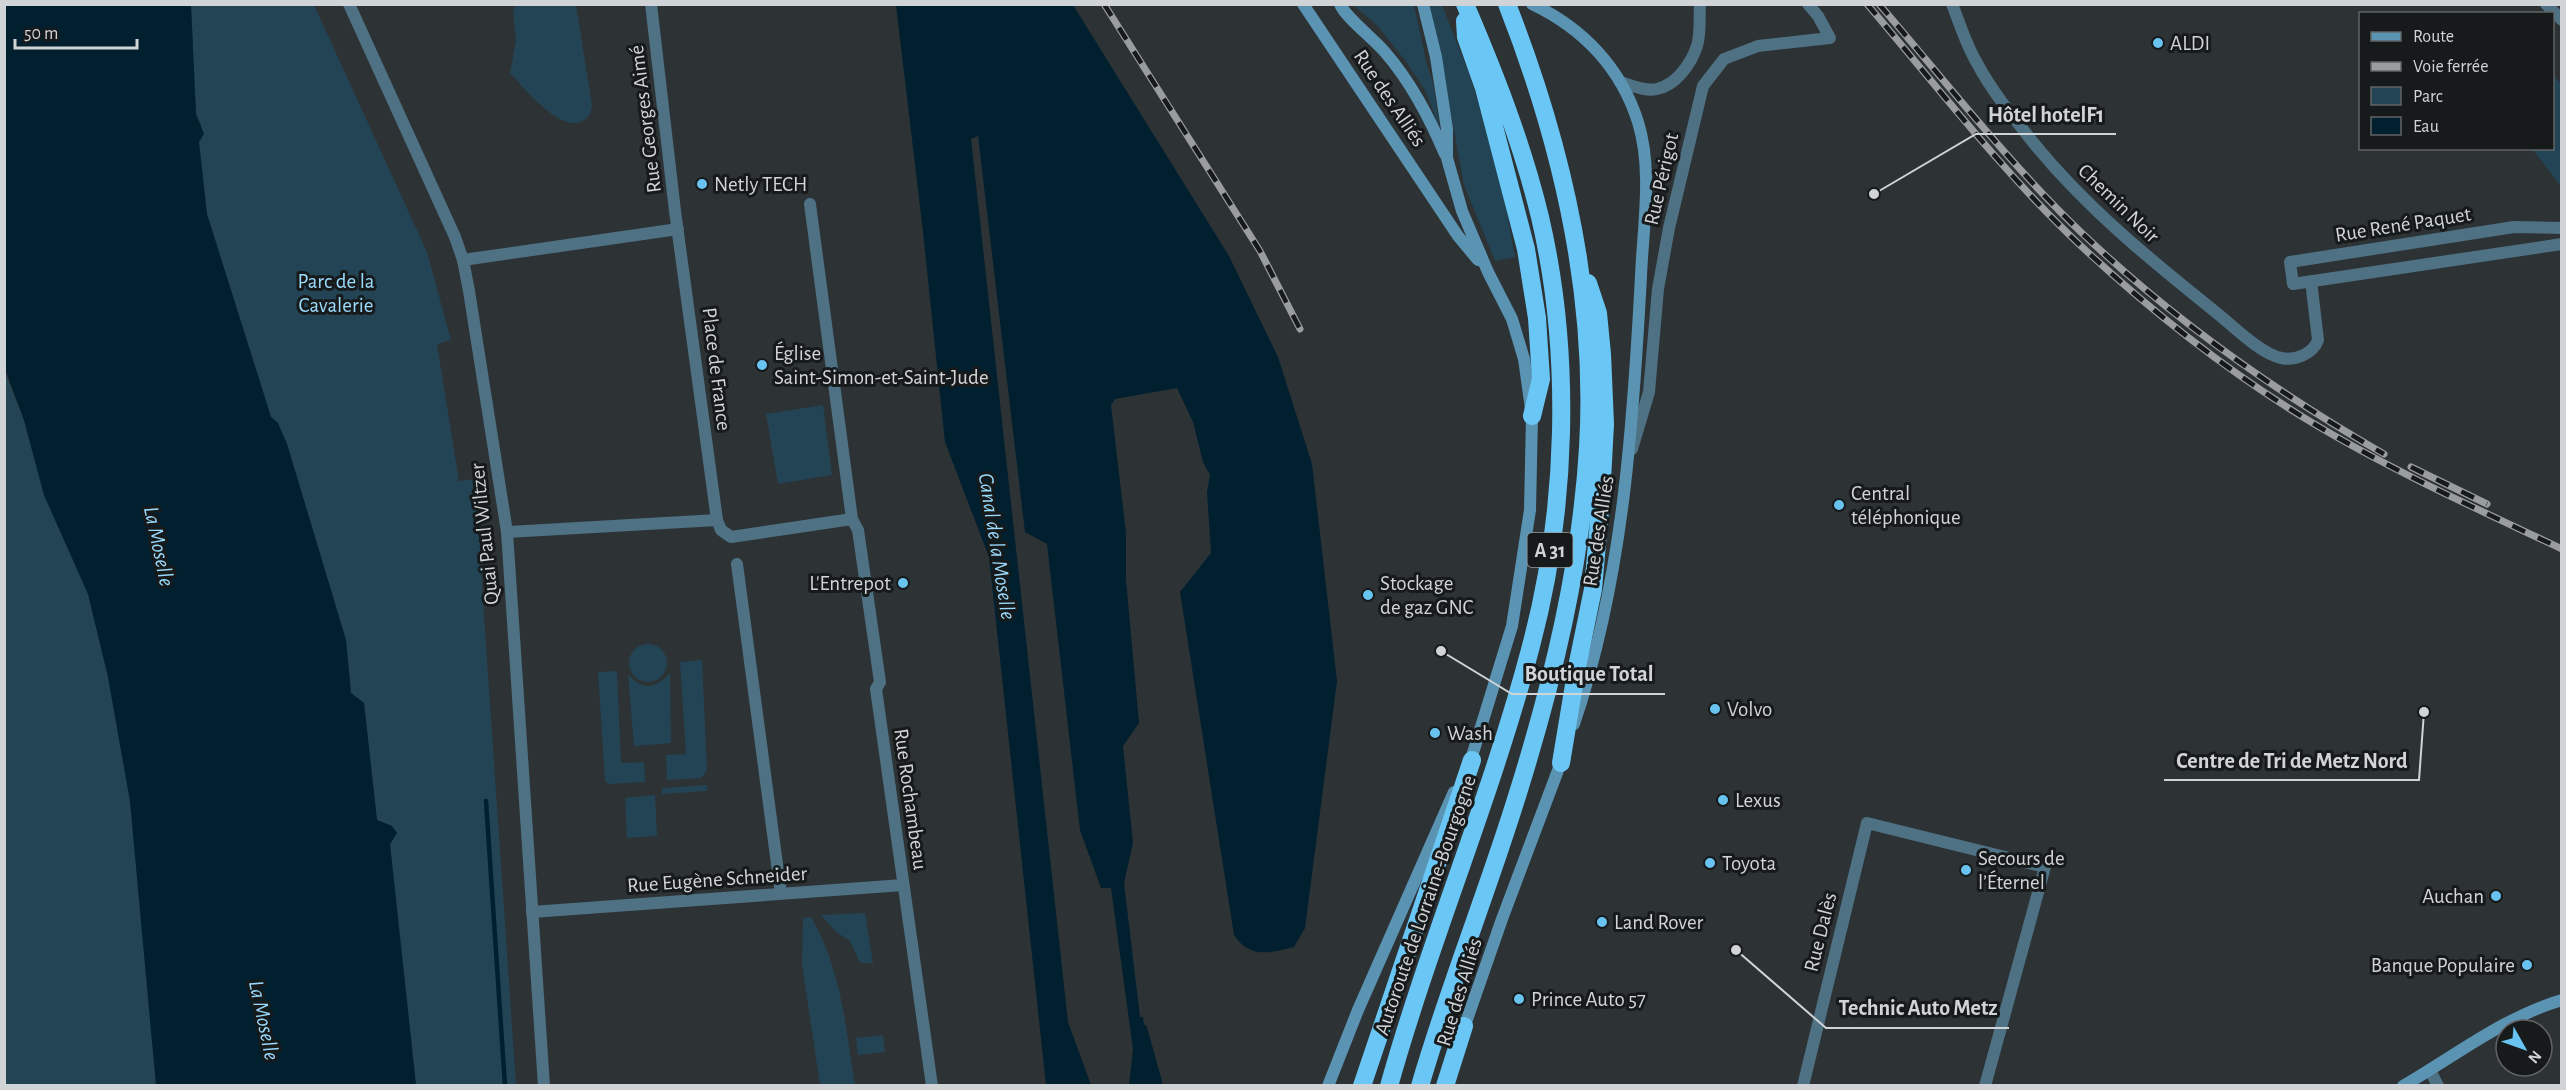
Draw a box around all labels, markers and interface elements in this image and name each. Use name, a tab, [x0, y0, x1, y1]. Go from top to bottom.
scale bar	[15, 12, 136, 50]
legend	[2359, 12, 2554, 150]
text: 50 m	[24, 25, 58, 43]
text: Route	[2413, 28, 2454, 46]
place label: ALDI	[2170, 33, 2210, 54]
marker: ALDI	[2151, 36, 2165, 50]
street label: Rue Georges Aimé	[626, 44, 665, 194]
street label: Rue des Alliés	[1350, 46, 1430, 151]
text: Voie ferrée	[2413, 58, 2488, 76]
text: Parc	[2413, 88, 2443, 106]
callout: Hôtel hotelF1	[1976, 94, 2116, 134]
text: Hôtel hotelF1	[1988, 104, 2104, 126]
text: Eau	[2413, 118, 2439, 136]
street label: Rue Périgot	[1641, 131, 1682, 227]
street label: Chemin Noir	[2074, 160, 2163, 247]
place label: Netly TECH	[714, 174, 807, 195]
marker: Netly TECH	[695, 177, 709, 191]
street label: Rue René Paquet	[2334, 203, 2473, 246]
park label: Parc de la Cavalerie	[297, 271, 375, 316]
street label: Place de France	[699, 306, 734, 432]
place label: Église Saint-Simon-et-Saint-Jude	[774, 341, 989, 388]
marker: Église Saint-Simon-et-Saint-Jude	[755, 358, 769, 372]
street label: Quai Paul Wiltzer	[467, 462, 502, 606]
water label: Canal de la Moselle	[975, 471, 1019, 621]
street label: Rue des Alliés	[1579, 474, 1618, 588]
place label: Central téléphonique	[1851, 483, 1961, 528]
marker: Central téléphonique	[1832, 498, 1846, 512]
water label: La Moselle	[140, 504, 178, 588]
road number: A 31	[1528, 533, 1572, 567]
place label: L'Entrepot	[809, 573, 891, 594]
place label: Stockage de gaz GNC	[1380, 573, 1473, 618]
marker: L'Entrepot	[896, 576, 910, 590]
marker: Stockage de gaz GNC	[1361, 588, 1375, 602]
callout: Boutique Total	[1512, 654, 1665, 694]
text: Boutique Total	[1524, 663, 1654, 685]
place label: Volvo	[1727, 699, 1772, 720]
marker: Volvo	[1708, 702, 1722, 716]
place label: Wash	[1447, 723, 1493, 744]
marker: Wash	[1428, 726, 1442, 740]
street label: Rue Rochambeau	[890, 727, 931, 871]
callout: Centre de Tri de Metz Nord	[2164, 740, 2419, 780]
text: Centre de Tri de Metz Nord	[2176, 750, 2408, 772]
street label: Autoroute de Lorraine-Bourgogne	[1371, 773, 1480, 1038]
place label: Lexus	[1735, 790, 1781, 811]
marker: Lexus	[1716, 793, 1730, 807]
place label: Secours de l’Éternel	[1978, 848, 2065, 893]
place label: Toyota	[1722, 853, 1777, 874]
marker: Toyota	[1703, 856, 1717, 870]
street label: Rue Eugène Schneider	[626, 863, 808, 896]
marker: Secours de l’Éternel	[1959, 863, 1973, 877]
place label: Auchan	[2422, 886, 2484, 907]
marker: Auchan	[2489, 889, 2503, 903]
street label: Rue Dalès	[1801, 890, 1840, 974]
place label: Land Rover	[1614, 912, 1704, 933]
marker: Land Rover	[1595, 915, 1609, 929]
street label: Rue des Alliés	[1433, 936, 1486, 1049]
place label: Banque Populaire	[2371, 955, 2515, 976]
marker: Banque Populaire	[2520, 958, 2534, 972]
water label: La Moselle	[245, 978, 283, 1062]
callout: Technic Auto Metz	[1826, 988, 2009, 1028]
place label: Prince Auto 57	[1531, 989, 1646, 1010]
marker: Prince Auto 57	[1512, 992, 1526, 1006]
text: Technic Auto Metz	[1838, 997, 1998, 1019]
north arrow	[2494, 1018, 2554, 1078]
text: N	[2525, 1048, 2544, 1066]

